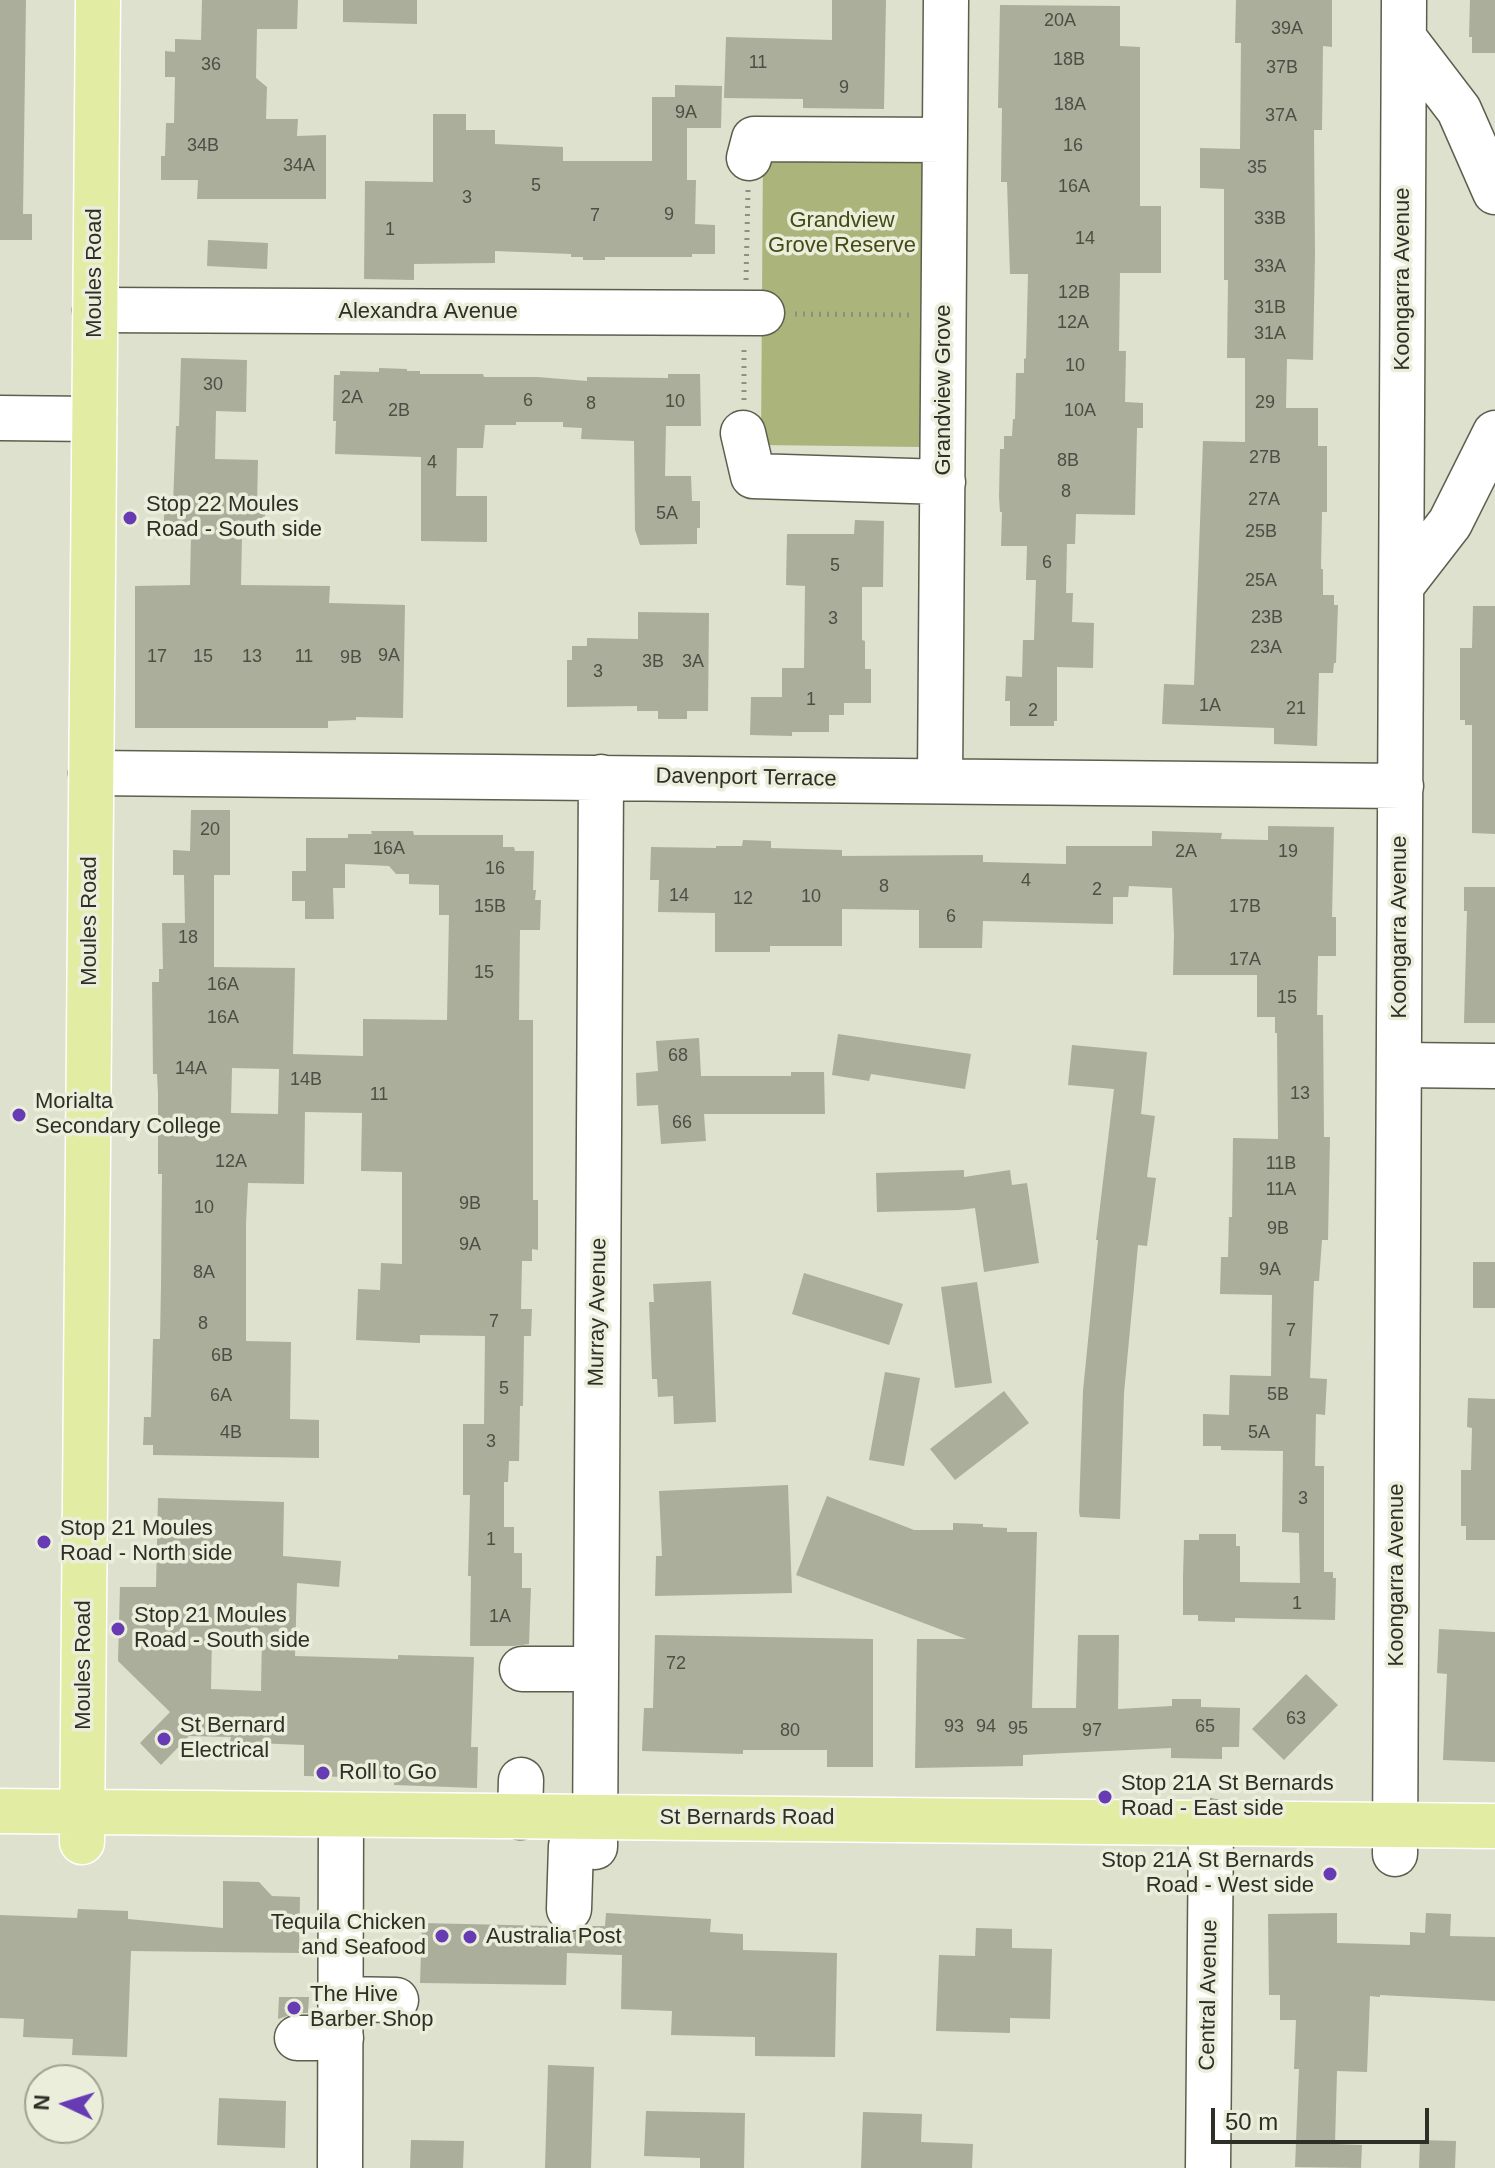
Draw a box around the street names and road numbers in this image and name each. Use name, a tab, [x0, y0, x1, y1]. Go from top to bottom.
street label: Koongarra Avenue	[1390, 187, 1416, 371]
street label: Moules Road	[82, 208, 108, 338]
street label: Alexandra Avenue	[338, 299, 518, 325]
street label: Grandview Grove	[931, 304, 957, 476]
street label: Davenport Terrace	[655, 763, 837, 793]
street label: Koongarra Avenue	[1387, 835, 1413, 1019]
street label: Moules Road	[77, 856, 103, 986]
street label: Murray Avenue	[584, 1237, 612, 1387]
street label: Koongarra Avenue	[1384, 1483, 1410, 1667]
street label: Moules Road	[71, 1600, 97, 1730]
street label: St Bernards Road	[660, 1805, 834, 1831]
street label: Central Avenue	[1194, 1919, 1224, 2071]

